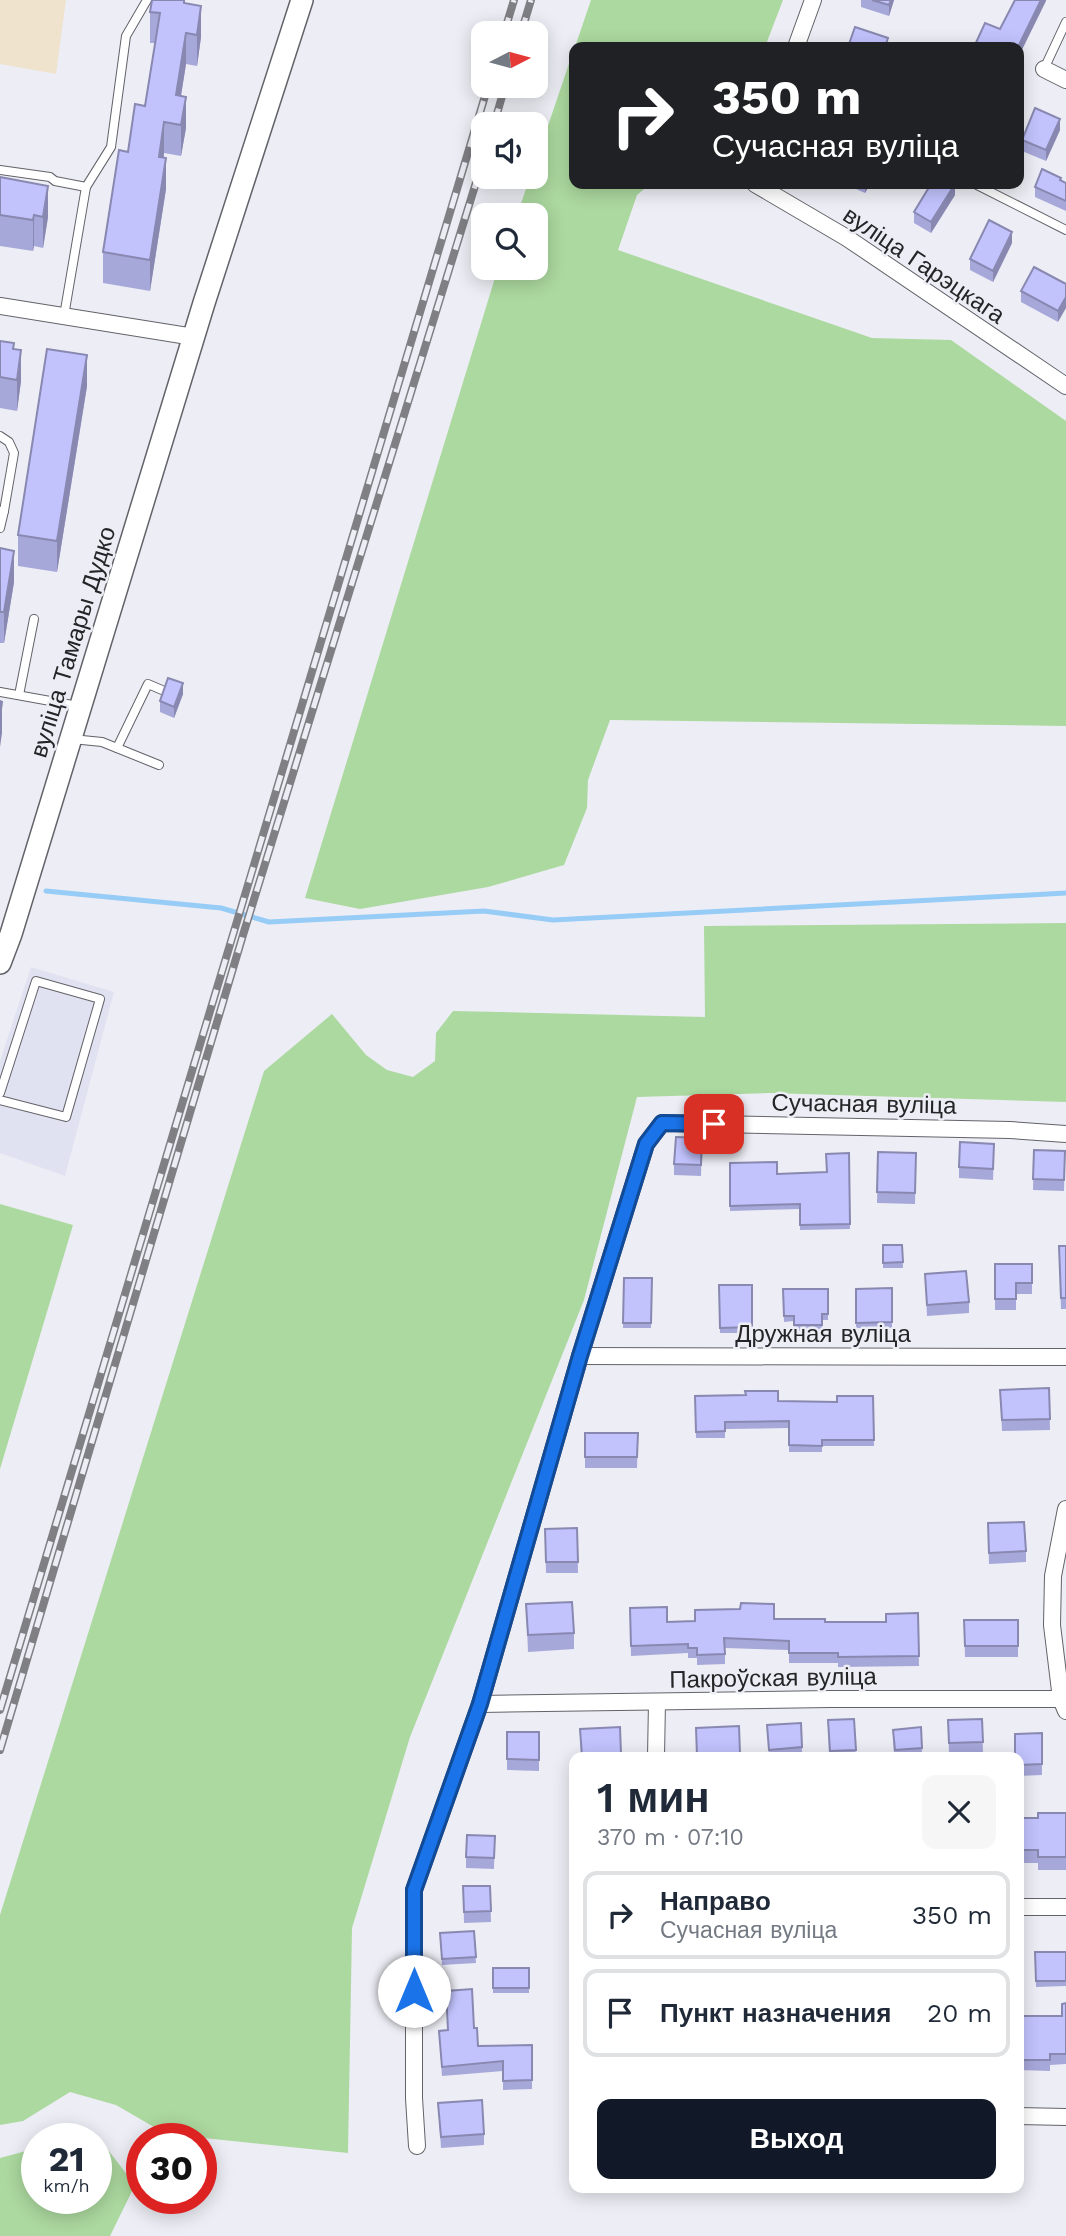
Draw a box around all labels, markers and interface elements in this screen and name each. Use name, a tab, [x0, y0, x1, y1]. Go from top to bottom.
north arrow	[471, 21, 548, 98]
map controls	[471, 21, 548, 280]
text: 350 m	[712, 68, 861, 126]
icon: right	[597, 70, 688, 161]
button: sound	[471, 112, 548, 189]
text: Сучасная вуліца	[712, 127, 959, 165]
street label: вуліца Гарэцкага	[838, 201, 1011, 330]
button: search	[471, 203, 548, 280]
street label: вуліца Тамары Дудко	[25, 523, 121, 761]
street label: Сучасная вуліца	[771, 1088, 957, 1120]
pin	[684, 1094, 744, 1154]
icon: arrive	[695, 1105, 733, 1143]
street label: Дружная вуліца	[735, 1320, 911, 1348]
street label: Пакроўская вуліца	[669, 1662, 878, 1694]
text: 1 мин	[597, 1773, 710, 1822]
button: close	[922, 1775, 996, 1849]
text: 370 m · 07:10	[597, 1824, 744, 1851]
text: Направо	[660, 1886, 771, 1916]
icon: right	[601, 1896, 639, 1934]
text: 350 m	[912, 1900, 992, 1930]
text: Сучасная вуліца	[660, 1917, 837, 1944]
position arrow	[377, 1954, 451, 2028]
icon: arrive	[601, 1994, 639, 2032]
text: Пункт назначения	[660, 1998, 891, 2028]
text: 20 m	[927, 1998, 992, 2028]
button: Выход	[597, 2099, 996, 2179]
speed limit sign: 30	[126, 2123, 217, 2214]
text: 21	[49, 2138, 84, 2180]
text: km/h	[43, 2175, 90, 2196]

